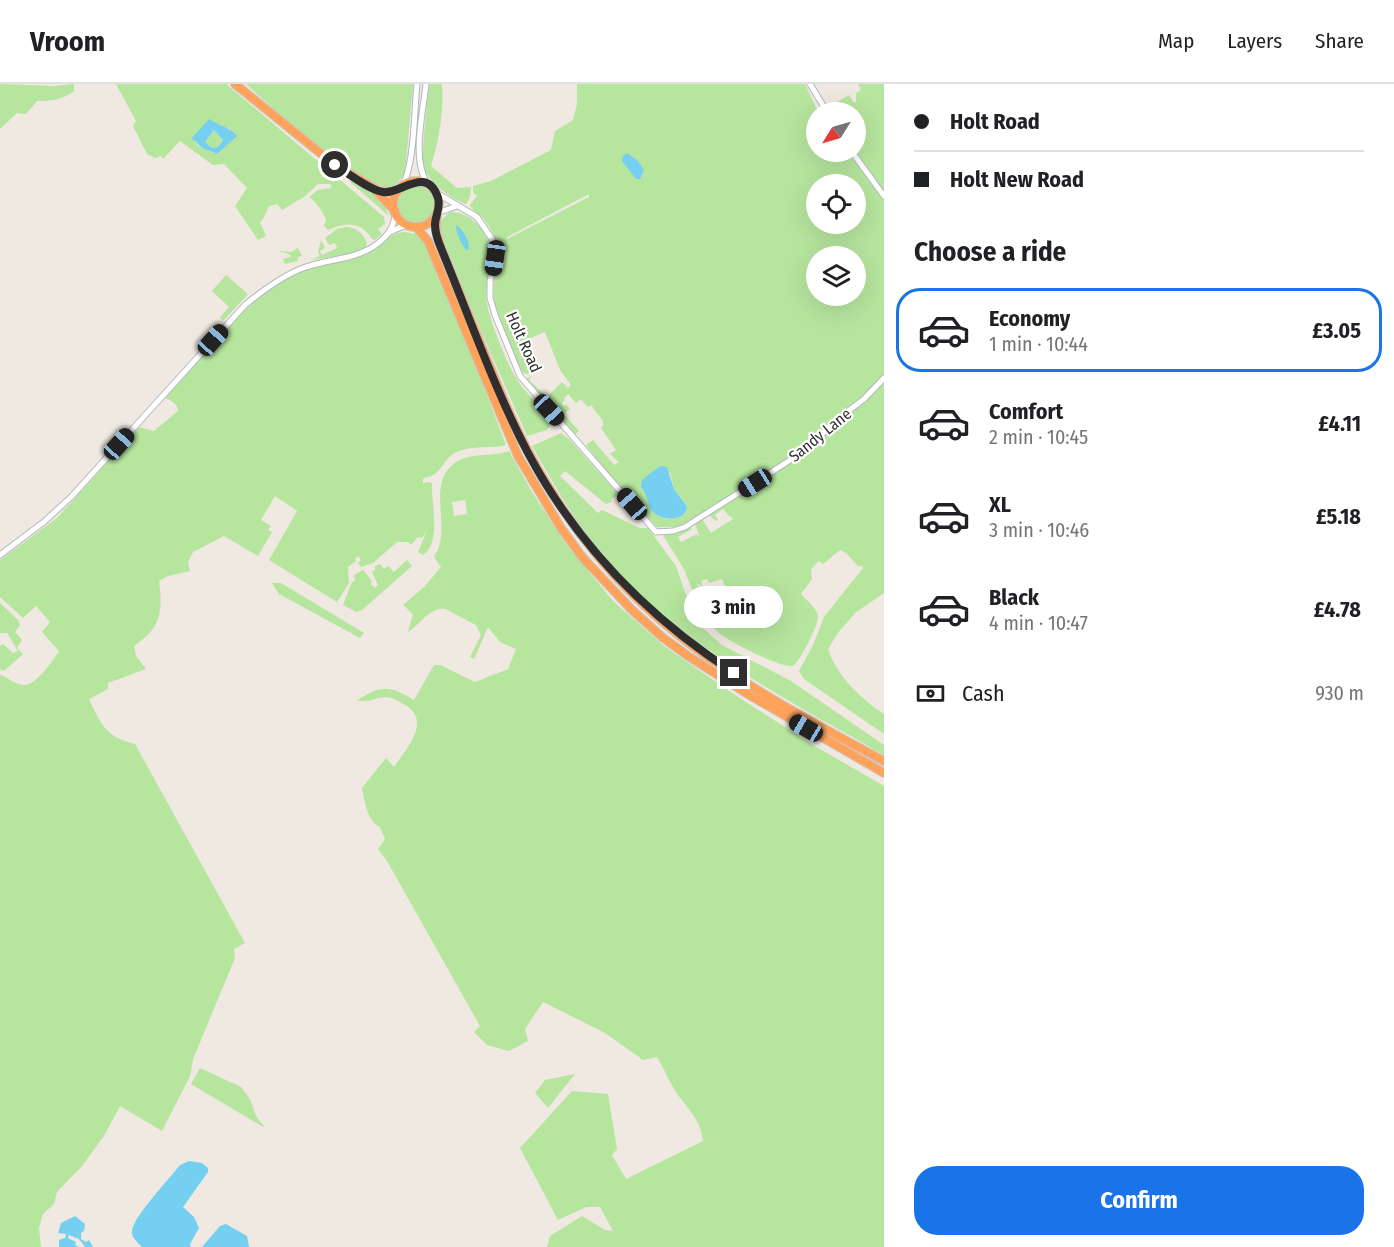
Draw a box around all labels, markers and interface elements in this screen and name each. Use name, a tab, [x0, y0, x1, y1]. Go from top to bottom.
text: Vroom	[30, 25, 105, 58]
text: Map	[1158, 28, 1194, 54]
text: Layers	[1227, 28, 1282, 54]
text: Share	[1315, 28, 1364, 54]
north arrow	[806, 102, 866, 162]
map controls	[806, 102, 866, 306]
text: Holt Road	[950, 108, 1040, 135]
route start	[321, 151, 348, 178]
text: Holt New Road	[950, 166, 1084, 193]
button: locate	[806, 174, 866, 234]
text: Choose a ride	[914, 236, 1066, 268]
car	[484, 239, 506, 277]
button: layers	[806, 246, 866, 306]
icon: car	[917, 303, 971, 357]
text: Economy	[989, 305, 1070, 332]
street label: Holt Road	[502, 309, 546, 375]
text: £3.05	[1312, 317, 1361, 344]
car	[194, 321, 232, 359]
text: 1 min · 10:44	[989, 332, 1088, 356]
car	[530, 391, 568, 429]
icon: car	[917, 396, 971, 450]
text: Comfort	[989, 398, 1063, 425]
street label: Sandy Lane	[785, 404, 855, 466]
text: £4.11	[1318, 410, 1361, 437]
car	[100, 425, 138, 463]
text: 2 min · 10:45	[989, 425, 1088, 449]
car	[735, 466, 775, 500]
car	[613, 485, 651, 523]
icon: car	[917, 489, 971, 543]
text: XL	[989, 491, 1011, 518]
text: £5.18	[1316, 503, 1361, 530]
text: 3 min · 10:46	[989, 518, 1089, 542]
icon: car	[917, 582, 971, 636]
text: Black	[989, 584, 1039, 611]
callout: 3 min	[684, 586, 783, 628]
text: 3 min	[711, 595, 756, 619]
text: £4.78	[1314, 596, 1361, 623]
text: 4 min · 10:47	[989, 611, 1088, 635]
route end	[720, 659, 747, 686]
icon: cash	[914, 677, 947, 710]
text: Cash	[962, 680, 1005, 707]
text: 930 m	[1315, 681, 1364, 705]
car	[786, 711, 826, 745]
button: Confirm	[914, 1166, 1364, 1235]

